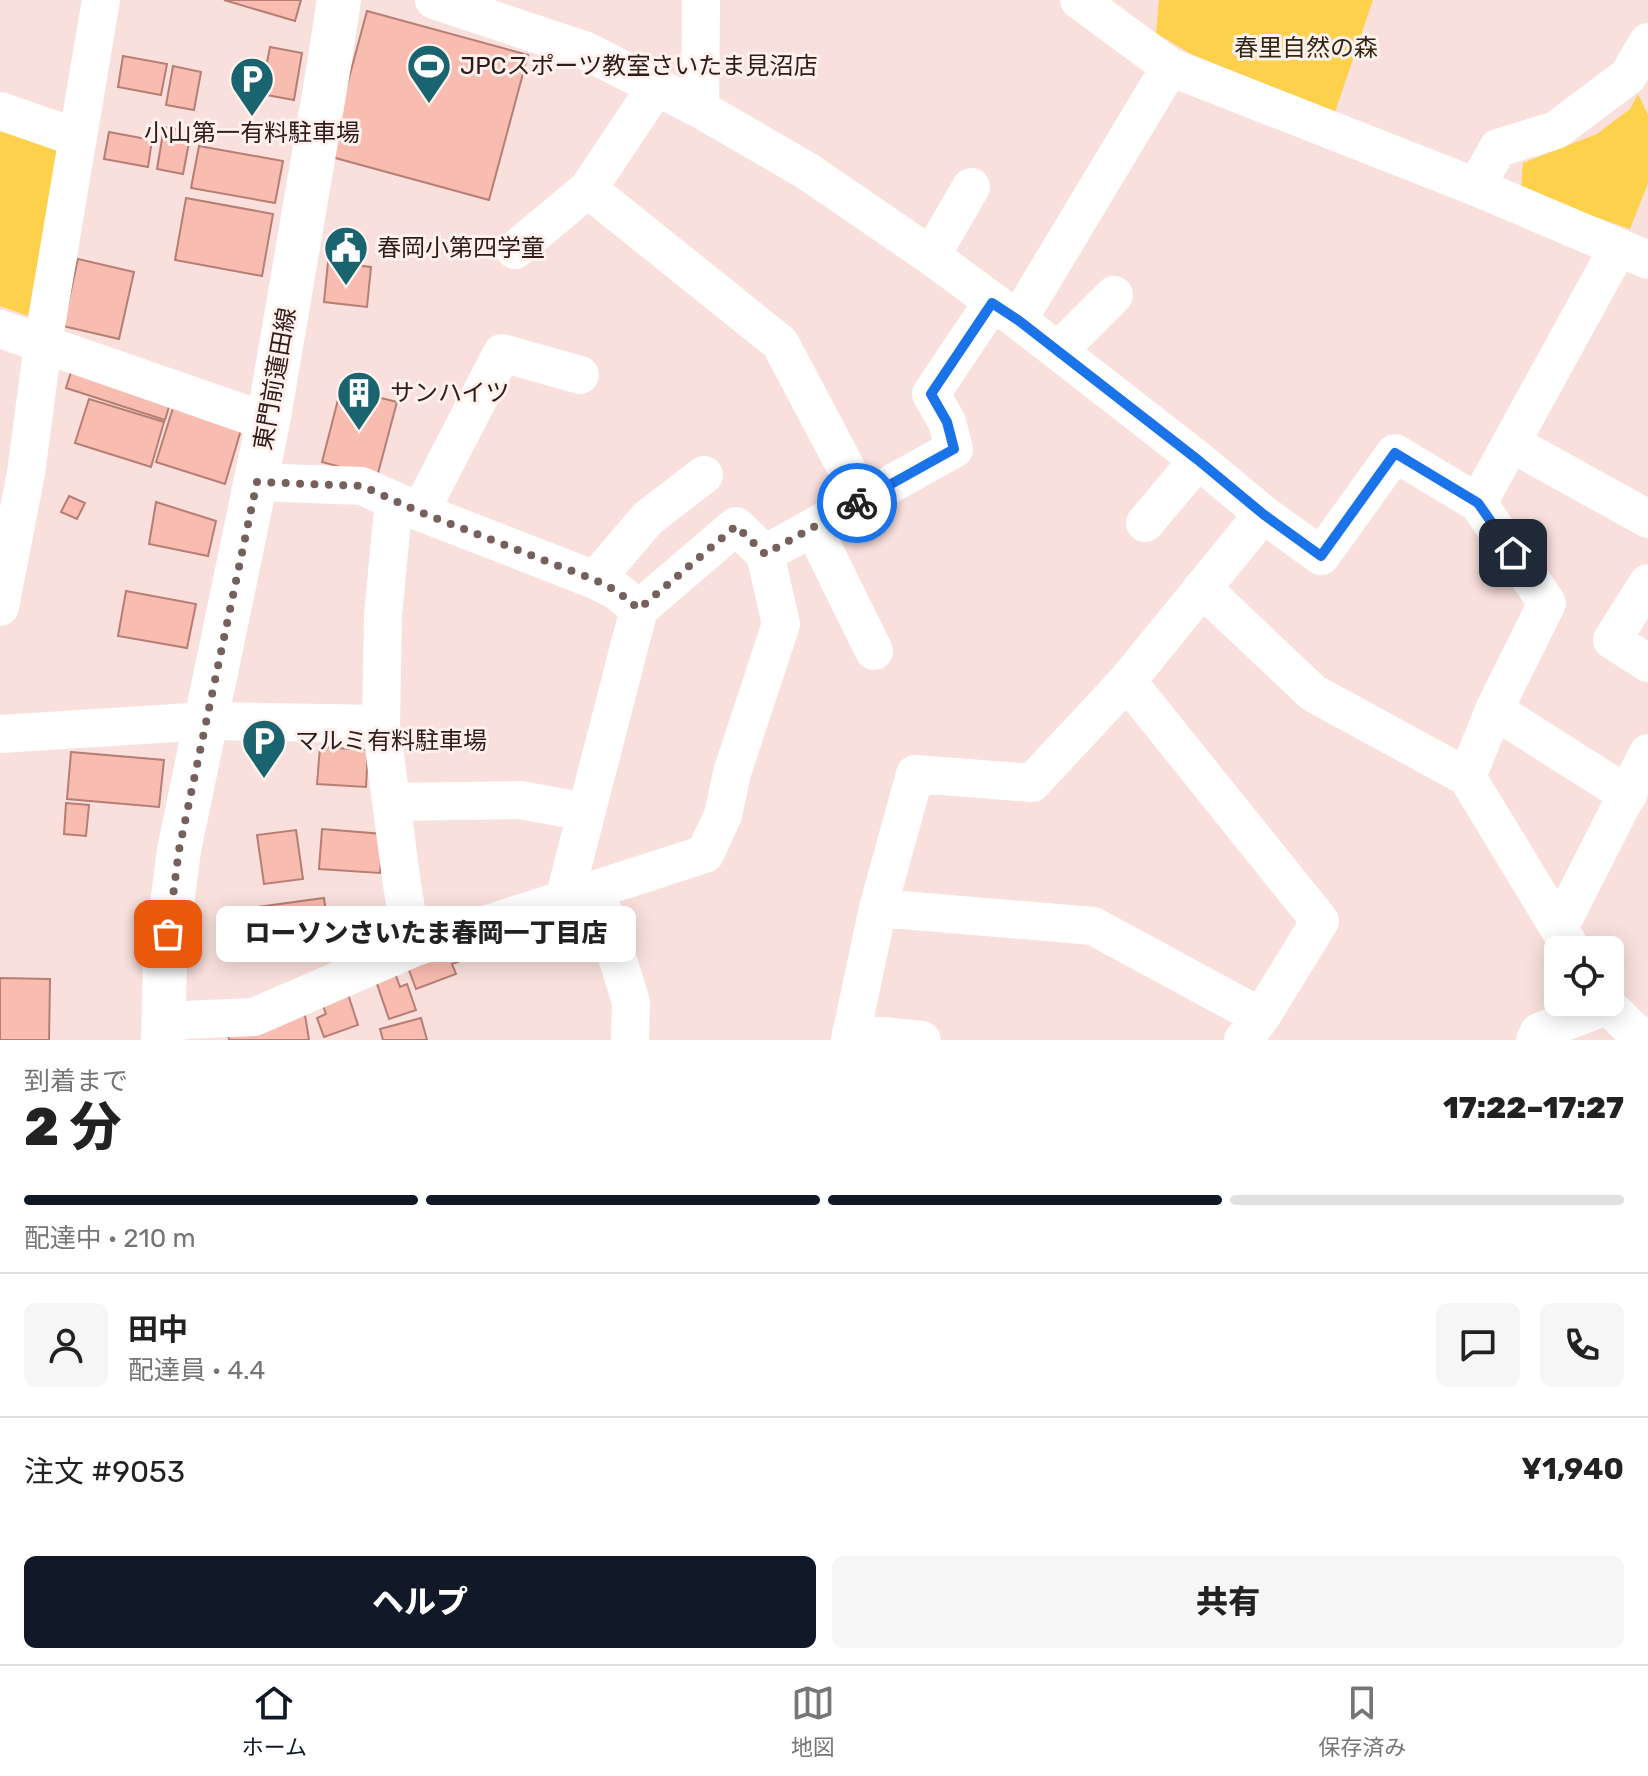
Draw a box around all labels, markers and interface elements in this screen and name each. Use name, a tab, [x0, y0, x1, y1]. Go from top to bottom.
park label: 春里自然の森	[1234, 34, 1378, 62]
sports icon: JPCスポーツ教室さいたま見沼店	[405, 42, 453, 105]
place label: JPCスポーツ教室さいたま見沼店	[460, 52, 817, 80]
parking icon: 小山第一有料駐車場	[228, 55, 276, 118]
place label: 小山第一有料駐車場	[144, 119, 360, 147]
public building icon: 春岡小第四学童	[322, 224, 370, 287]
place label: 春岡小第四学童	[377, 234, 545, 262]
street label: 東門前蓮田線	[249, 306, 301, 452]
building icon: サンハイツ	[335, 369, 383, 432]
place label: サンハイツ	[390, 379, 510, 407]
courier	[817, 463, 897, 543]
icon: bike	[835, 481, 879, 525]
pin	[1479, 519, 1547, 587]
icon: home	[1491, 531, 1535, 575]
parking icon: マルミ有料駐車場	[240, 717, 288, 780]
place label: マルミ有料駐車場	[295, 727, 487, 755]
pin	[134, 900, 202, 968]
callout: ローソンさいたま春岡一丁目店	[216, 906, 636, 962]
icon: bag	[146, 912, 190, 956]
text: ローソンさいたま春岡一丁目店	[244, 918, 608, 949]
map controls	[1544, 936, 1624, 1016]
button: locate	[1544, 936, 1624, 1016]
text: 到着まで	[24, 1066, 128, 1097]
text: 17:22–17:27	[1443, 1090, 1624, 1126]
text: 2 分	[24, 1096, 122, 1158]
text: 配達中 · 210 m	[24, 1223, 196, 1254]
button: person	[24, 1303, 108, 1387]
button: chat	[1436, 1303, 1520, 1387]
button: phone	[1540, 1303, 1624, 1387]
text: 田中	[128, 1312, 188, 1348]
text: 配達員 · 4.4	[128, 1355, 265, 1386]
text: ¥1,940	[1521, 1451, 1624, 1487]
text: 注文 #9053	[24, 1454, 185, 1490]
button: ヘルプ	[24, 1556, 816, 1648]
button: 共有	[832, 1556, 1624, 1648]
tab: ホーム	[242, 1681, 307, 1761]
tab: 地図	[791, 1681, 835, 1761]
tab: 保存済み	[1318, 1681, 1406, 1761]

